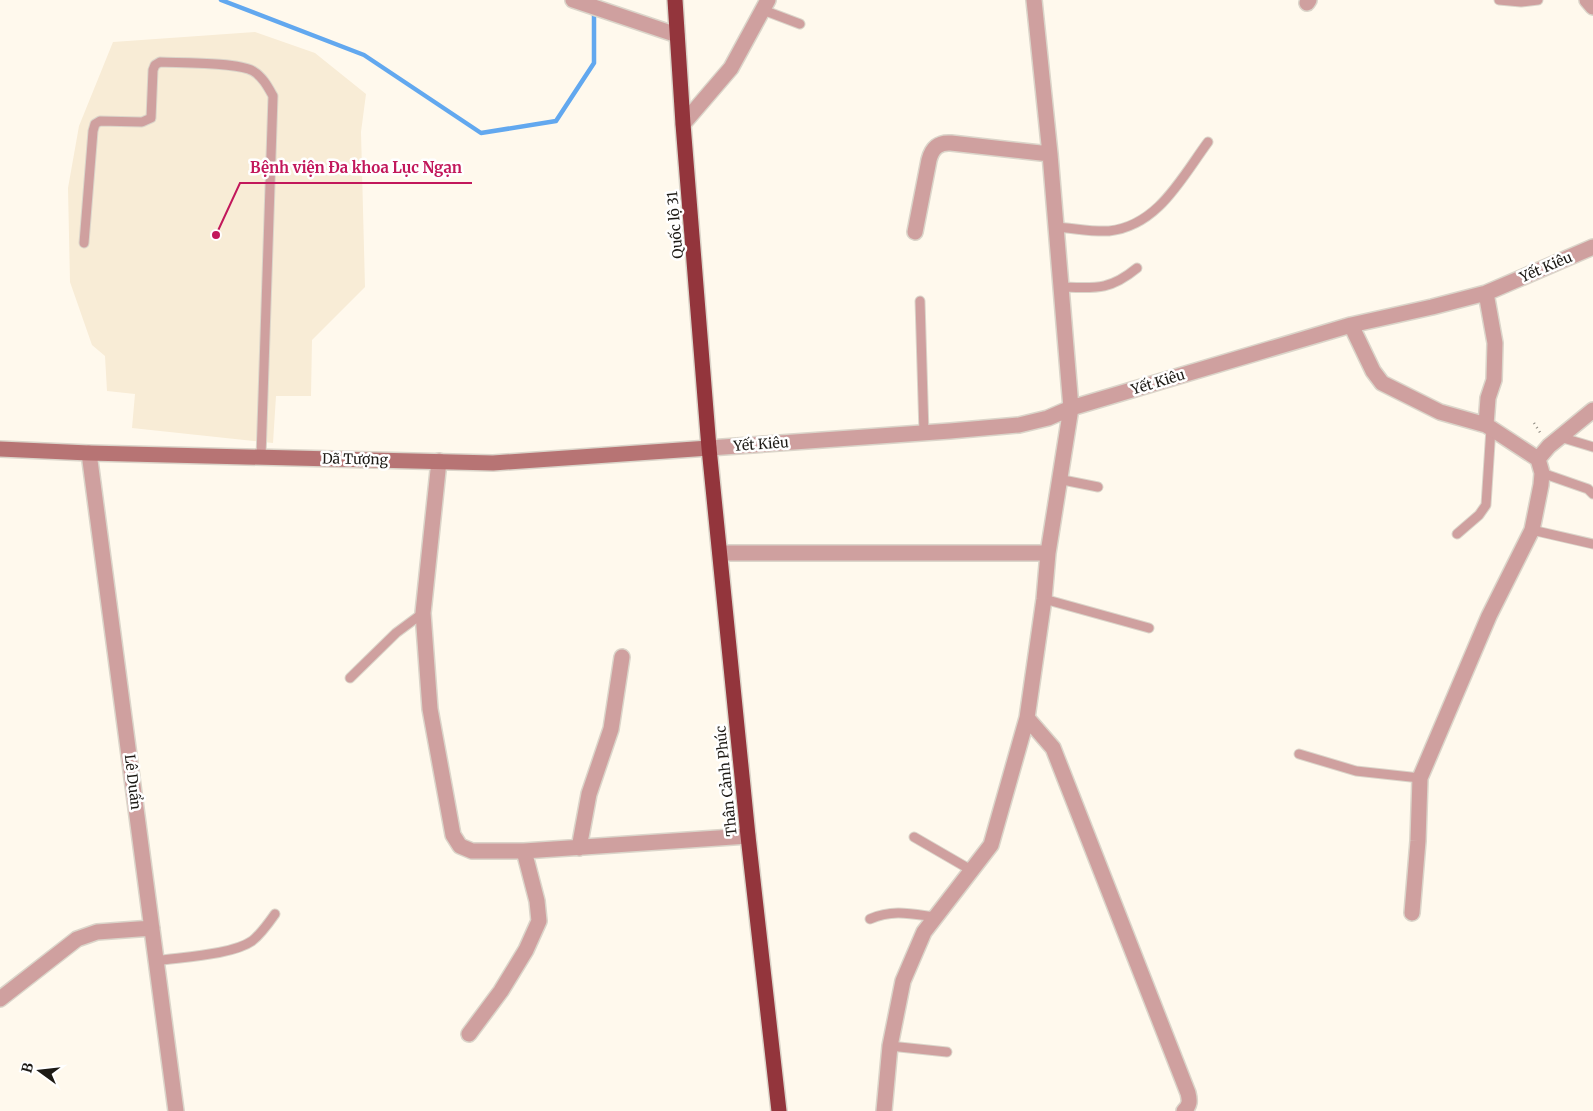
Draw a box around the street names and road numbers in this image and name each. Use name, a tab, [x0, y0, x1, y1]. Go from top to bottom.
street label: Quốc lộ 31	[663, 191, 687, 259]
street label: Yết Kiêu	[1516, 248, 1575, 286]
street label: Yết Kiêu	[1128, 365, 1187, 399]
street label: Yết Kiêu	[732, 433, 789, 455]
street label: Dã Tượng	[322, 449, 389, 469]
street label: Thân Cảnh Phúc	[711, 725, 741, 837]
street label: Lê Duẩn	[121, 753, 145, 811]

